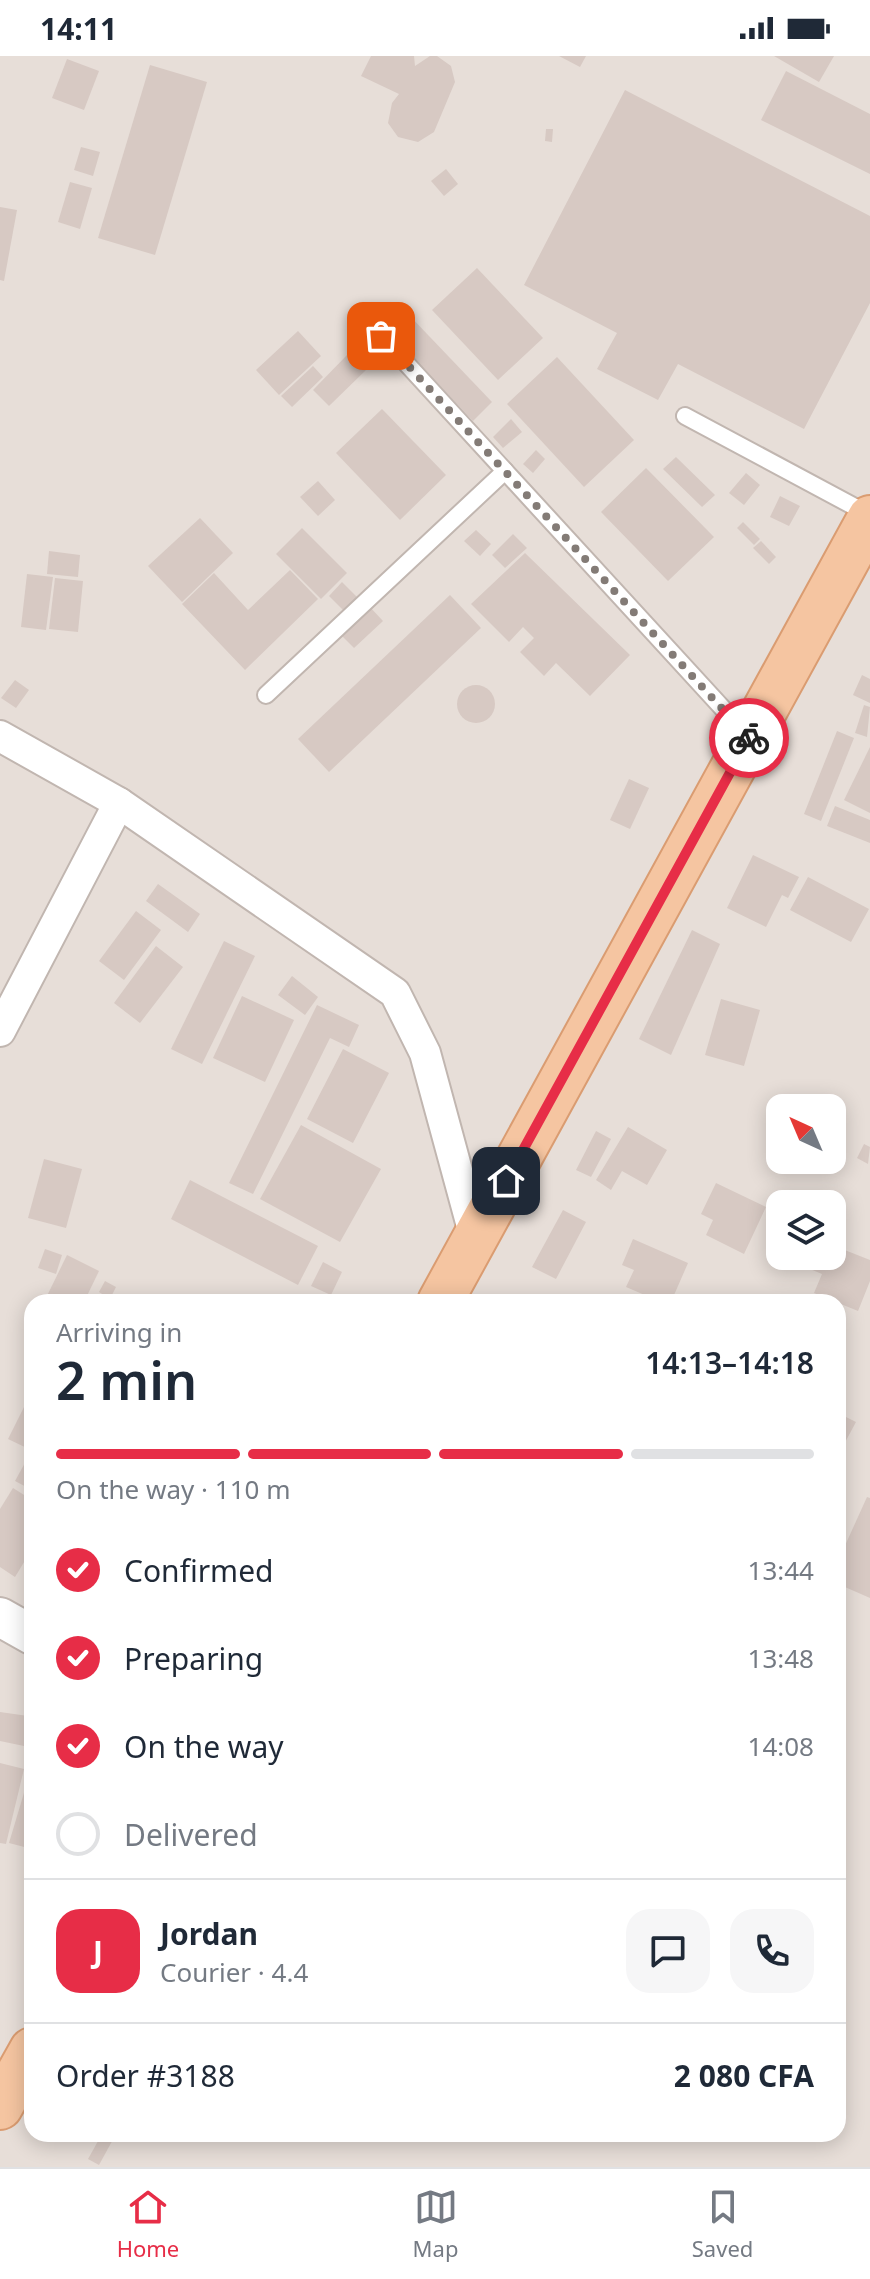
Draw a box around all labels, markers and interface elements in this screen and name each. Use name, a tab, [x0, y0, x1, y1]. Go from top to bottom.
text: 14:11	[40, 8, 117, 49]
pin	[347, 302, 415, 370]
icon: bag	[359, 314, 403, 358]
courier	[709, 698, 789, 778]
icon: bike	[727, 716, 771, 760]
north arrow	[766, 1094, 846, 1174]
map controls	[766, 1094, 846, 1270]
pin	[472, 1147, 540, 1215]
icon: home	[484, 1159, 528, 1203]
button: layers	[766, 1190, 846, 1270]
text: Arriving in	[56, 1314, 182, 1350]
text: 14:13–14:18	[645, 1342, 814, 1383]
text: 2 min	[56, 1344, 197, 1415]
text: On the way · 110 m	[56, 1471, 290, 1507]
icon: check	[56, 1548, 100, 1592]
text: Confirmed	[124, 1550, 274, 1591]
text: 13:44	[748, 1552, 814, 1588]
icon: check	[56, 1636, 100, 1680]
text: Preparing	[124, 1638, 263, 1679]
text: 13:48	[748, 1640, 814, 1676]
icon: check	[56, 1724, 100, 1768]
text: On the way	[124, 1726, 284, 1767]
text: 14:08	[748, 1728, 814, 1764]
text: Delivered	[124, 1814, 258, 1855]
button: chat	[626, 1909, 710, 1993]
button: phone	[730, 1909, 814, 1993]
text: Jordan	[160, 1913, 258, 1954]
text: J	[93, 1931, 103, 1972]
text: Courier · 4.4	[160, 1954, 308, 1990]
text: Order #3188	[56, 2055, 235, 2096]
text: 2 080 CFA	[674, 2055, 814, 2096]
tab: Home	[117, 2185, 179, 2263]
tab: Map	[413, 2185, 458, 2263]
tab: Saved	[692, 2185, 753, 2263]

